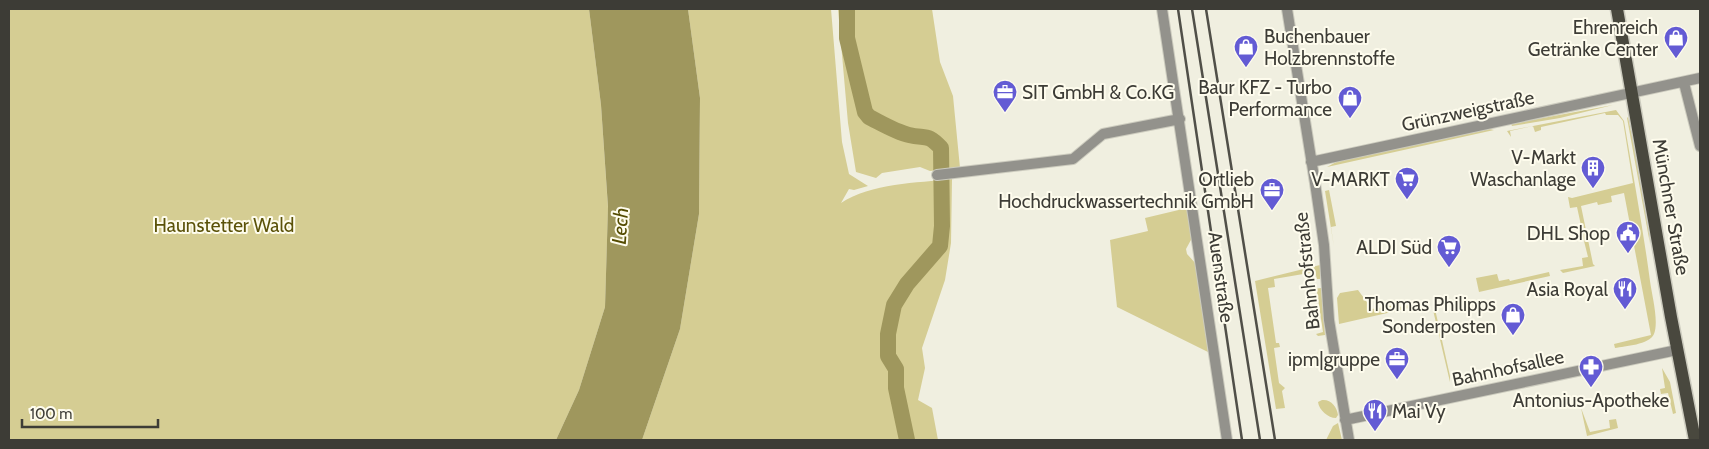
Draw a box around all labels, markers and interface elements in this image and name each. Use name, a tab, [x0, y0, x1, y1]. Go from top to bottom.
place label: Ehrenreich Getränke Center	[1528, 16, 1658, 61]
place label: Buchenbauer Holzbrennstoffe	[1264, 25, 1395, 70]
shop icon: Ehrenreich Getränke Center	[1663, 25, 1689, 59]
shop icon: Buchenbauer Holzbrennstoffe	[1233, 34, 1259, 68]
place label: Baur KFZ - Turbo Performance	[1198, 76, 1332, 121]
office icon: SIT GmbH & Co.KG	[992, 79, 1018, 113]
place label: SIT GmbH & Co.KG	[1022, 81, 1174, 104]
shop icon: Baur KFZ - Turbo Performance	[1337, 85, 1363, 119]
street label: Grünzweigstraße	[1400, 86, 1537, 136]
street label: Münchner Straße	[1648, 137, 1694, 277]
place label: V-Markt Waschanlage	[1470, 146, 1577, 191]
building icon: V-Markt Waschanlage	[1580, 155, 1606, 189]
supermarket icon: V-MARKT	[1394, 166, 1420, 200]
place label: Ortlieb Hochdruckwassertechnik GmbH	[998, 168, 1254, 213]
place label: V-MARKT	[1311, 168, 1390, 191]
office icon: Ortlieb Hochdruckwassertechnik GmbH	[1259, 177, 1285, 211]
water label: Lech	[607, 207, 633, 245]
street label: Bahnhofstraße	[1289, 211, 1325, 331]
park label: Haunstetter Wald	[154, 214, 294, 237]
public building icon: DHL Shop	[1615, 220, 1641, 254]
place label: DHL Shop	[1527, 222, 1610, 245]
street label: Auenstraße	[1203, 230, 1239, 324]
supermarket icon: ALDI Süd	[1436, 234, 1462, 268]
place label: ALDI Süd	[1356, 236, 1432, 259]
restaurant icon: Asia Royal	[1612, 276, 1638, 310]
place label: Asia Royal	[1527, 278, 1609, 301]
place label: Thomas Philipps Sonderposten	[1365, 293, 1496, 338]
shop icon: Thomas Philipps Sonderposten	[1500, 302, 1526, 336]
street label: Bahnhofsallee	[1450, 345, 1566, 391]
office icon: ipm|gruppe	[1384, 346, 1410, 380]
place label: ipm|gruppe	[1288, 348, 1380, 371]
pharmacy icon: Antonius-Apotheke	[1578, 354, 1604, 388]
place label: Antonius-Apotheke	[1513, 389, 1669, 412]
scale bar	[22, 396, 159, 428]
restaurant icon: Mai Vy	[1362, 398, 1388, 432]
place label: Mai Vy	[1392, 400, 1446, 423]
text: 100 m	[30, 405, 72, 423]

